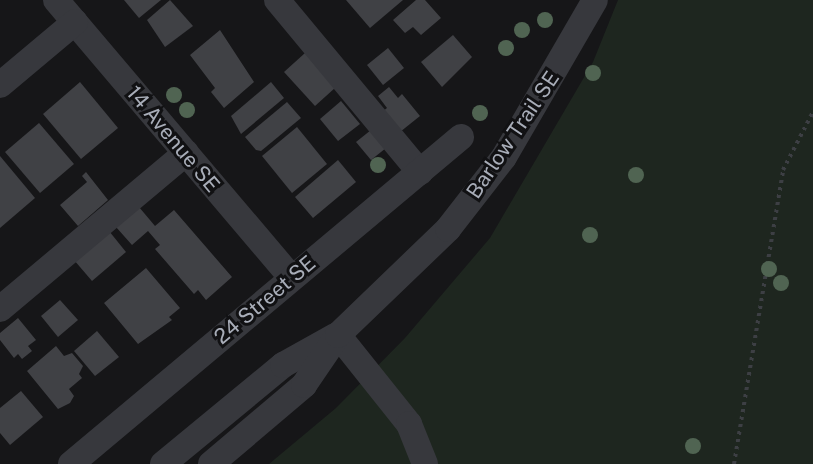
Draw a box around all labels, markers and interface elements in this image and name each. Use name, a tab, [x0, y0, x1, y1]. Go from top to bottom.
street label: Barlow Trail SE	[461, 67, 565, 203]
street label: 14 Avenue SE	[121, 81, 225, 197]
street label: 24 Street SE	[209, 250, 321, 350]

